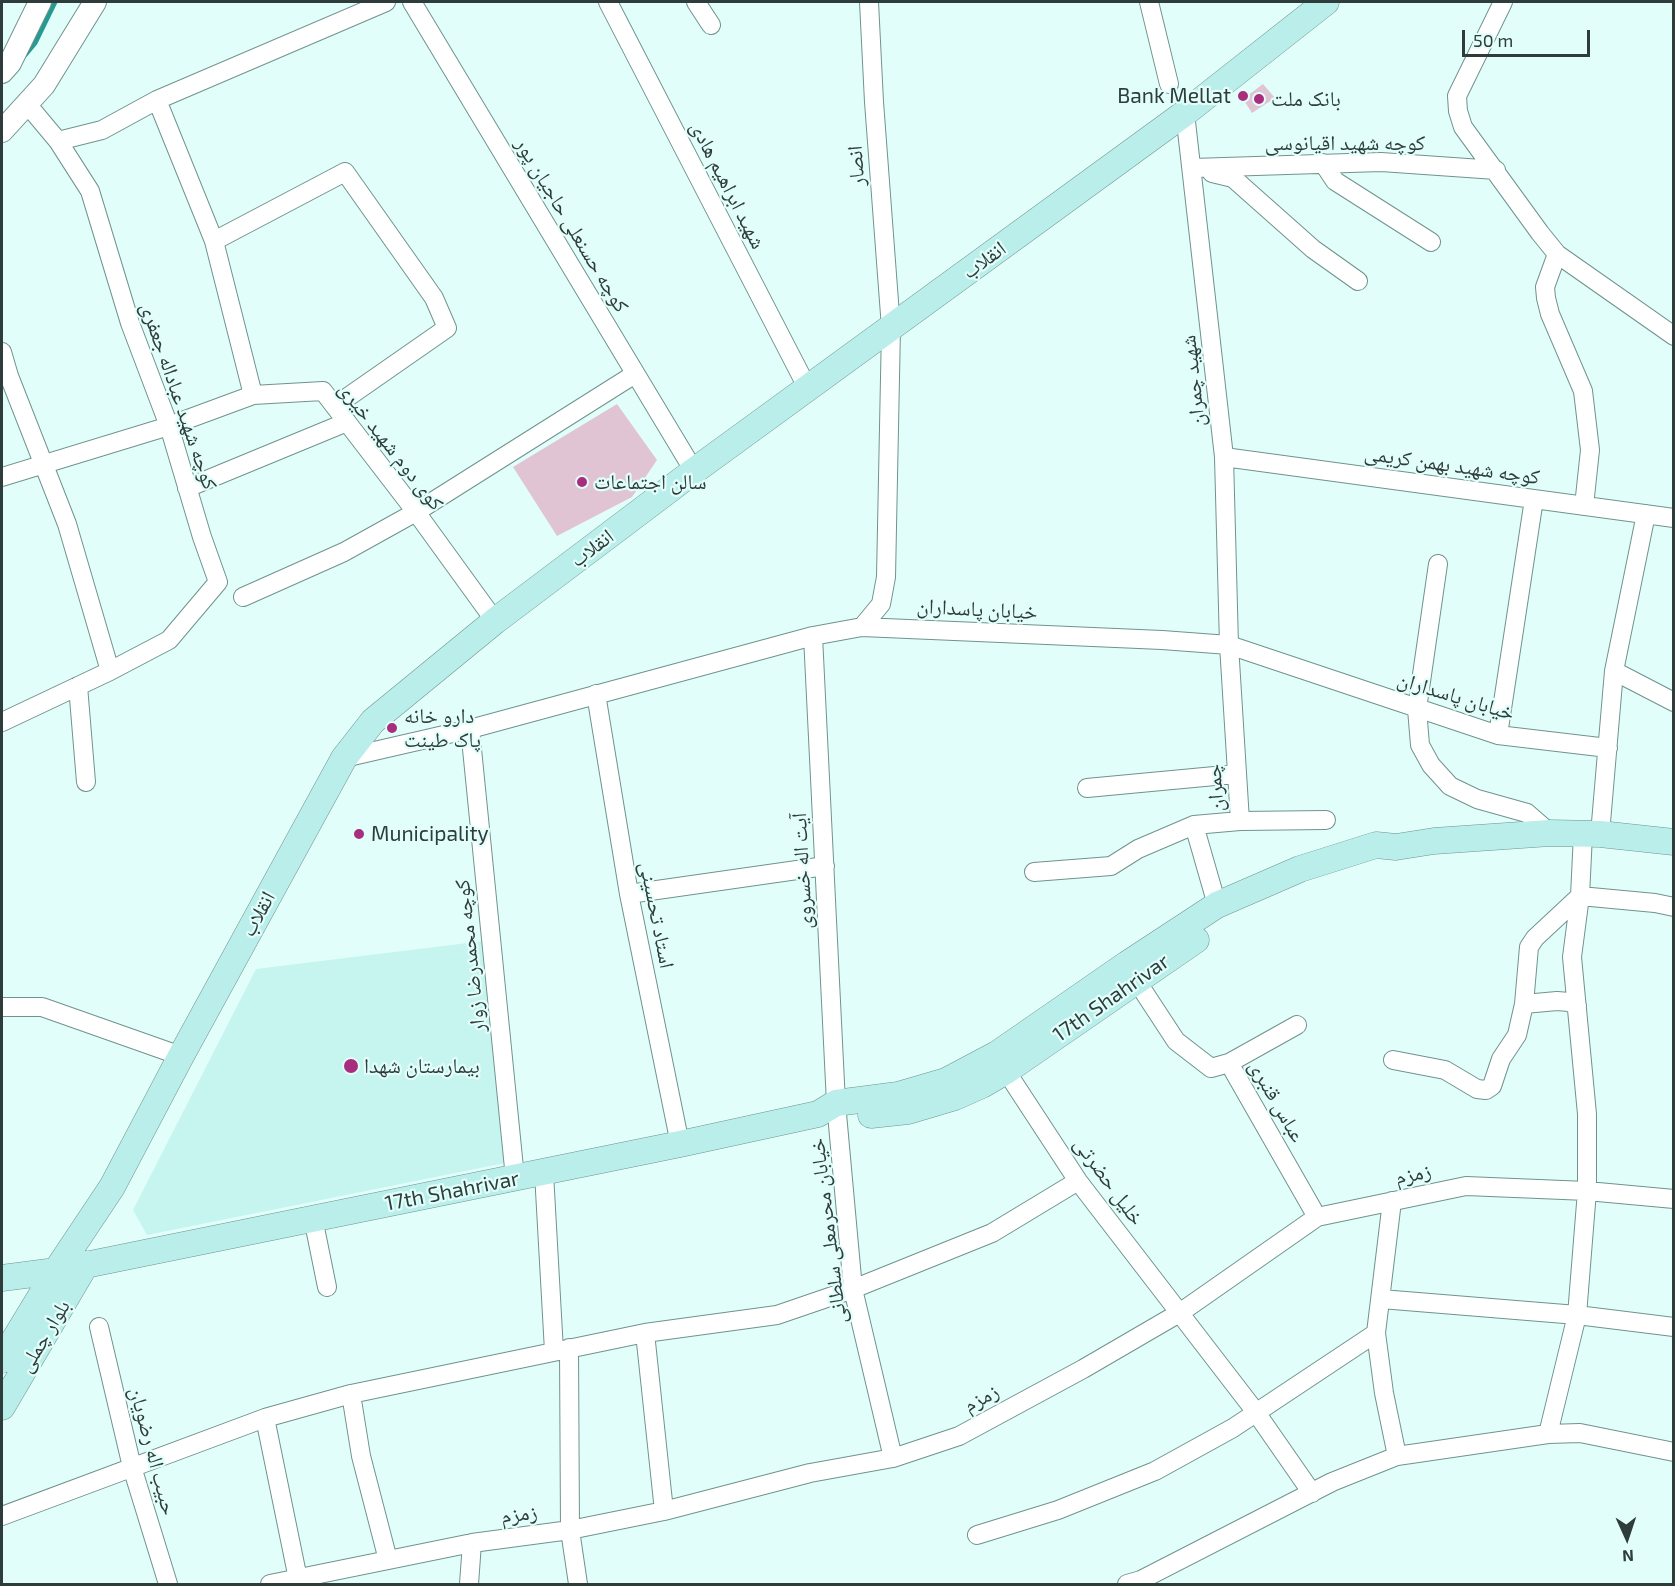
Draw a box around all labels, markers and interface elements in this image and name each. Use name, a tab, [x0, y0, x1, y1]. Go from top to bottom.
scale bar	[1465, 18, 1592, 56]
text: 50 m	[1473, 29, 1513, 51]
place label: Bank Mellat	[1117, 83, 1231, 109]
place label: بانک ملت	[1271, 86, 1341, 112]
marker: Bank Mellat	[1236, 89, 1250, 103]
marker: بانک ملت	[1252, 92, 1266, 106]
street label: شهید ابراهیم هادی	[685, 117, 771, 253]
street label: کوچه شهید اقیانوسی	[1265, 130, 1425, 156]
street label: کوچه حسنعلی حاجیان پور	[510, 133, 634, 317]
street label: انصار	[842, 145, 870, 187]
street label: انقلاب	[957, 236, 1011, 284]
street label: کوچه شهید عباداله جعفری	[135, 299, 223, 493]
street label: شهید چمران	[1176, 334, 1210, 428]
street label: کوی دوم شهید خیری	[333, 377, 449, 515]
street label: کوچه شهید بهمن کریمی	[1363, 440, 1541, 490]
place label: سالن اجتماعات	[594, 469, 707, 495]
marker: سالن اجتماعات	[575, 475, 589, 489]
street label: انقلاب	[565, 524, 619, 572]
street label: خیابان پاسداران	[916, 593, 1038, 625]
street label: خیابان پاسداران	[1394, 666, 1518, 726]
place label: دارو خانه پاک طینت	[404, 703, 481, 753]
marker: دارو خانه پاک طینت	[385, 721, 399, 735]
street label: چمران	[1201, 763, 1229, 813]
street label: آیت اله خسروی	[786, 812, 818, 930]
place label: Municipality	[371, 821, 489, 847]
marker: Municipality	[352, 827, 366, 841]
street label: استاد تحسینی	[634, 859, 680, 971]
street label: کوچه محمدرضا زوار	[449, 878, 491, 1034]
street label: انقلاب	[235, 887, 281, 941]
street label: 17th Shahrivar	[1048, 949, 1174, 1047]
place label: بیمارستان شهدا	[364, 1053, 480, 1079]
street label: عباس قنبری	[1243, 1055, 1311, 1147]
marker: بیمارستان شهدا	[342, 1057, 360, 1075]
street label: خلیل حضرتی	[1069, 1132, 1149, 1230]
street label: خیابان محرمعلی سلطانی	[804, 1137, 852, 1325]
street label: زمزم	[1393, 1158, 1433, 1190]
street label: 17th Shahrivar	[383, 1166, 521, 1216]
street label: بلوار چملی	[13, 1295, 75, 1377]
street label: زمزم	[959, 1378, 1003, 1418]
street label: حبیب اله رضویان	[124, 1384, 182, 1518]
street label: زمزم	[499, 1499, 539, 1529]
north arrow	[1597, 1508, 1657, 1568]
text: N	[1622, 1547, 1634, 1566]

